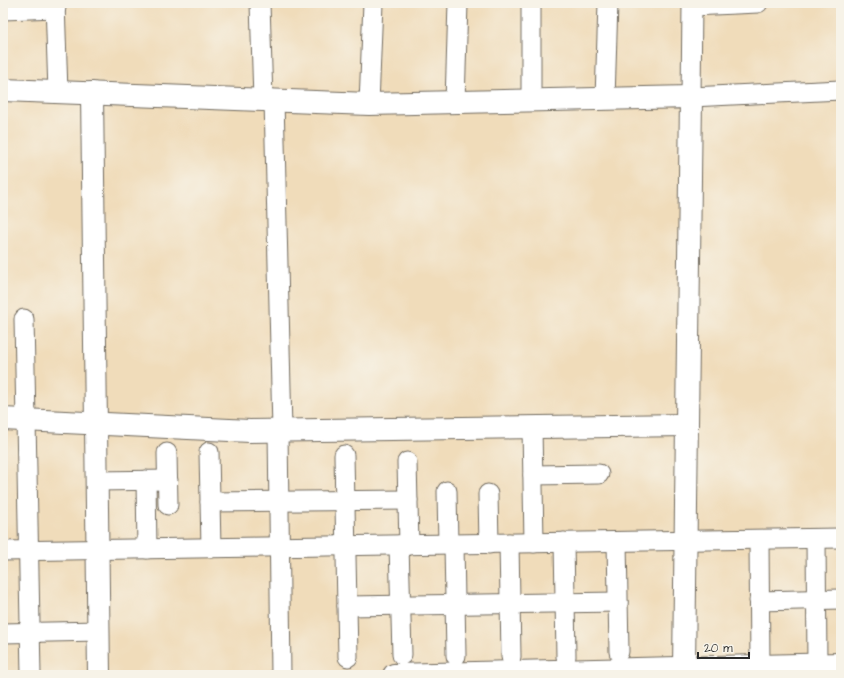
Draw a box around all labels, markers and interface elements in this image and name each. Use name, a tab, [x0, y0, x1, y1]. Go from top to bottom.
scale bar	[698, 634, 749, 660]
text: 20 m	[704, 640, 733, 657]

